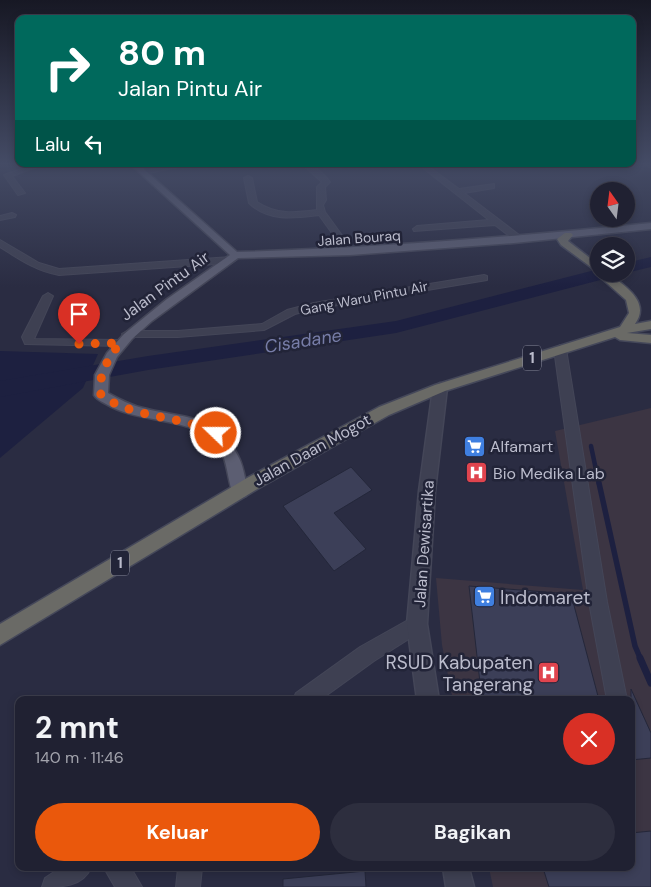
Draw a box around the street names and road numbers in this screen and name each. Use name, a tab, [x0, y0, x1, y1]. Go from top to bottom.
street label: Jalan Bouraq	[317, 226, 401, 250]
street label: Jalan Pintu Air	[116, 247, 214, 325]
street label: Gang Waru Pintu Air	[299, 277, 429, 319]
road number: 1	[523, 346, 541, 370]
street label: Jalan Daan Mogot	[250, 409, 374, 491]
street label: Jalan Dewisartika	[409, 480, 439, 608]
road number: 1	[111, 550, 129, 576]

